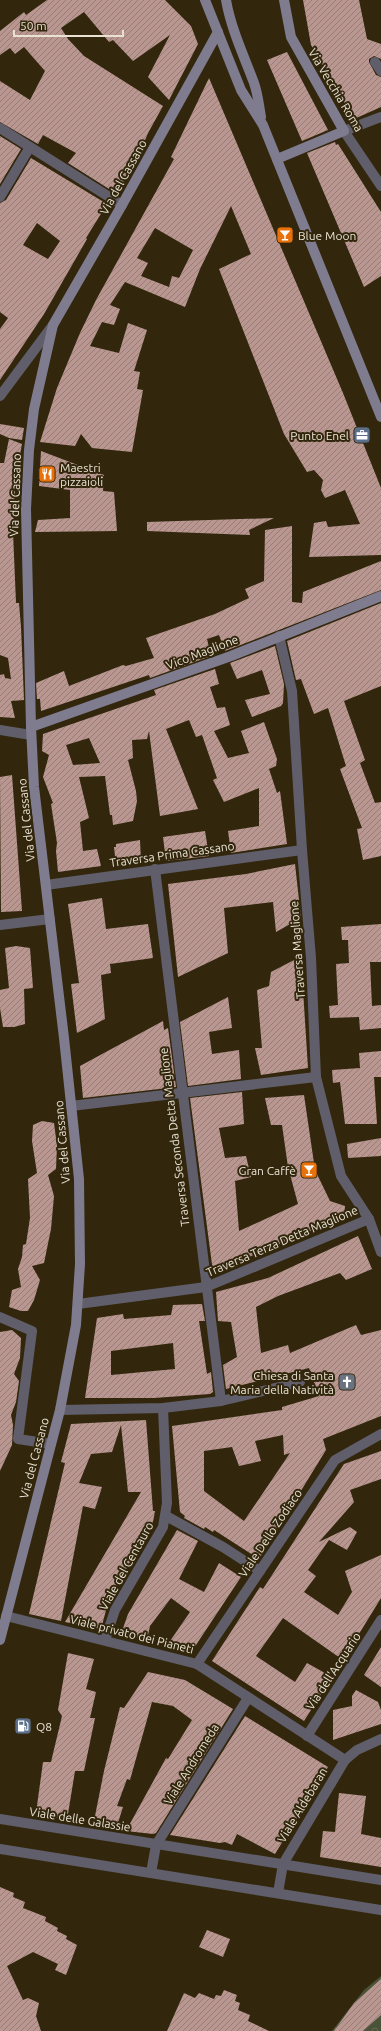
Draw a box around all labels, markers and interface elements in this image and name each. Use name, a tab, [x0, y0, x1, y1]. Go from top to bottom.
scale bar	[14, 12, 123, 38]
text: 50 m	[20, 19, 47, 32]
street label: Via Vecchia Roma	[306, 46, 366, 134]
street label: Via del Cassano	[97, 137, 149, 217]
bar icon: Blue Moon	[275, 225, 295, 245]
place label: Blue Moon	[298, 229, 356, 242]
office icon: Punto Enel	[352, 425, 372, 445]
place label: Punto Enel	[290, 429, 349, 442]
street label: Via del Cassano	[7, 453, 23, 537]
place label: Maestri pizzaioli	[60, 461, 103, 488]
restaurant icon: Maestri pizzaioli	[37, 464, 57, 484]
street label: Vico Maglione	[164, 632, 240, 672]
street label: Via del Cassano	[15, 778, 37, 862]
street label: Traversa Prima Cassano	[109, 839, 235, 869]
street label: Traversa Maglione	[287, 901, 307, 999]
street label: Traversa Seconda Detta Maglione	[157, 1047, 191, 1227]
street label: Via del Cassano	[52, 1100, 72, 1184]
bar icon: Gran Caffè	[299, 1160, 319, 1180]
place label: Gran Caffè	[238, 1164, 296, 1177]
street label: Traversa Terza Detta Maglione	[204, 1203, 360, 1279]
place label: Chiesa di Santa Maria della Natività	[230, 1369, 334, 1396]
church icon: Chiesa di Santa Maria della Natività	[337, 1372, 357, 1392]
street label: Via del Cassano	[17, 1416, 51, 1500]
street label: Viale Dello Zodiaco	[236, 1487, 304, 1579]
street label: Viale del Centauro	[96, 1519, 156, 1613]
street label: Viale privato dei Pianeti	[69, 1612, 195, 1656]
street label: Via dell'Acquario	[303, 1630, 363, 1712]
fuel station icon: Q8	[13, 1716, 33, 1736]
place label: Q8	[36, 1720, 52, 1733]
street label: Viale Andromeda	[161, 1721, 221, 1807]
street label: Viale Aldebaran	[275, 1765, 329, 1845]
street label: Viale delle Galassie	[28, 1805, 132, 1833]

